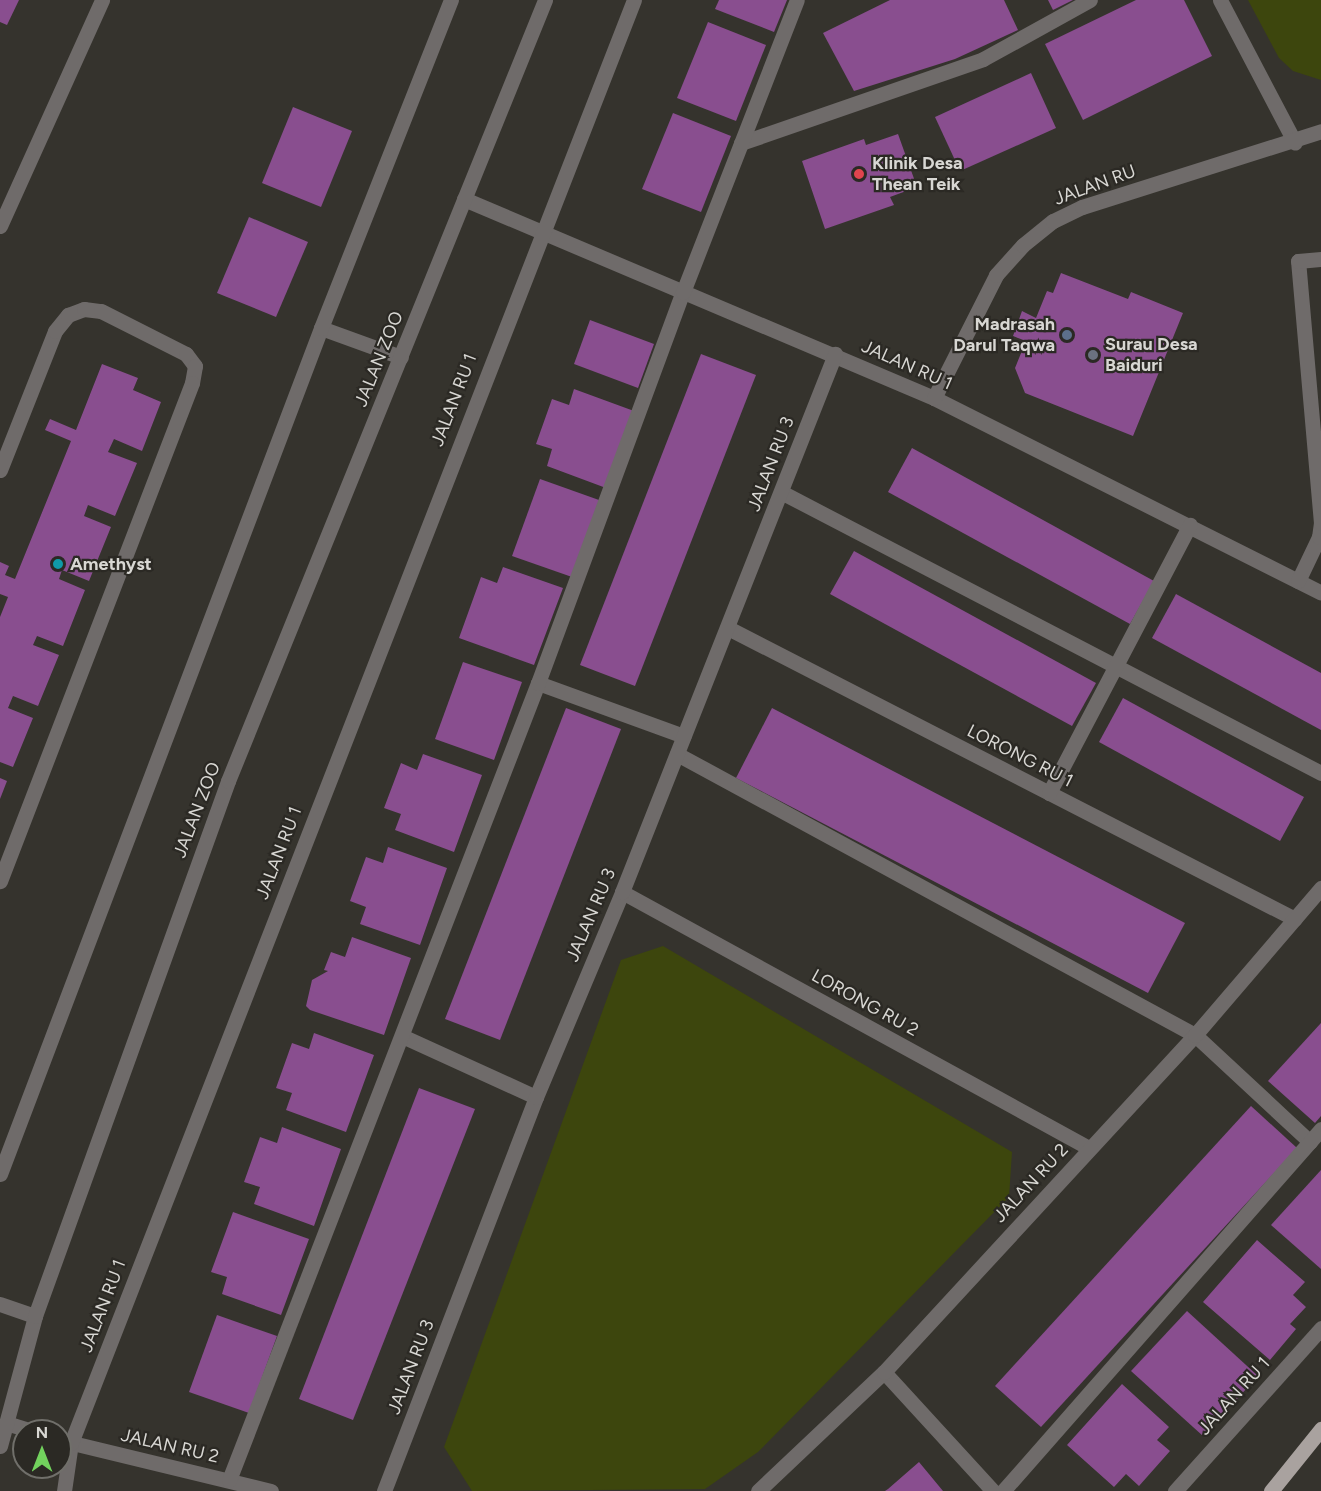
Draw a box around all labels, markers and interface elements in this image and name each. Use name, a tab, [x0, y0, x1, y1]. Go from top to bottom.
place label: Klinik Desa Thean Teik	[872, 153, 963, 195]
street label: JALAN RU	[1051, 160, 1139, 210]
marker: Klinik Desa Thean Teik	[850, 165, 868, 183]
street label: JALAN ZOO	[350, 308, 408, 410]
place label: Madrasah Darul Taqwa	[953, 314, 1055, 356]
marker: Madrasah Darul Taqwa	[1060, 328, 1074, 342]
place label: Surau Desa Baiduri	[1105, 334, 1198, 376]
street label: JALAN RU 1	[858, 335, 956, 395]
marker: Surau Desa Baiduri	[1086, 348, 1100, 362]
street label: JALAN RU 1	[426, 351, 482, 449]
street label: JALAN RU 3	[743, 414, 799, 514]
place label: Amethyst	[70, 553, 152, 575]
marker: Amethyst	[51, 557, 65, 571]
street label: LORONG RU 1	[963, 720, 1077, 792]
street label: JALAN ZOO	[169, 759, 225, 861]
street label: JALAN RU 1	[251, 804, 307, 902]
street label: JALAN RU 3	[562, 865, 620, 965]
street label: LORONG RU 2	[808, 965, 922, 1041]
street label: JALAN RU 2	[989, 1139, 1073, 1227]
street label: JALAN RU 1	[75, 1257, 131, 1355]
street label: JALAN RU 3	[383, 1317, 439, 1417]
street label: JALAN RU 1	[1193, 1353, 1275, 1439]
north arrow	[12, 1419, 72, 1479]
text: N	[36, 1423, 48, 1442]
street label: JALAN RU 2	[119, 1424, 221, 1468]

